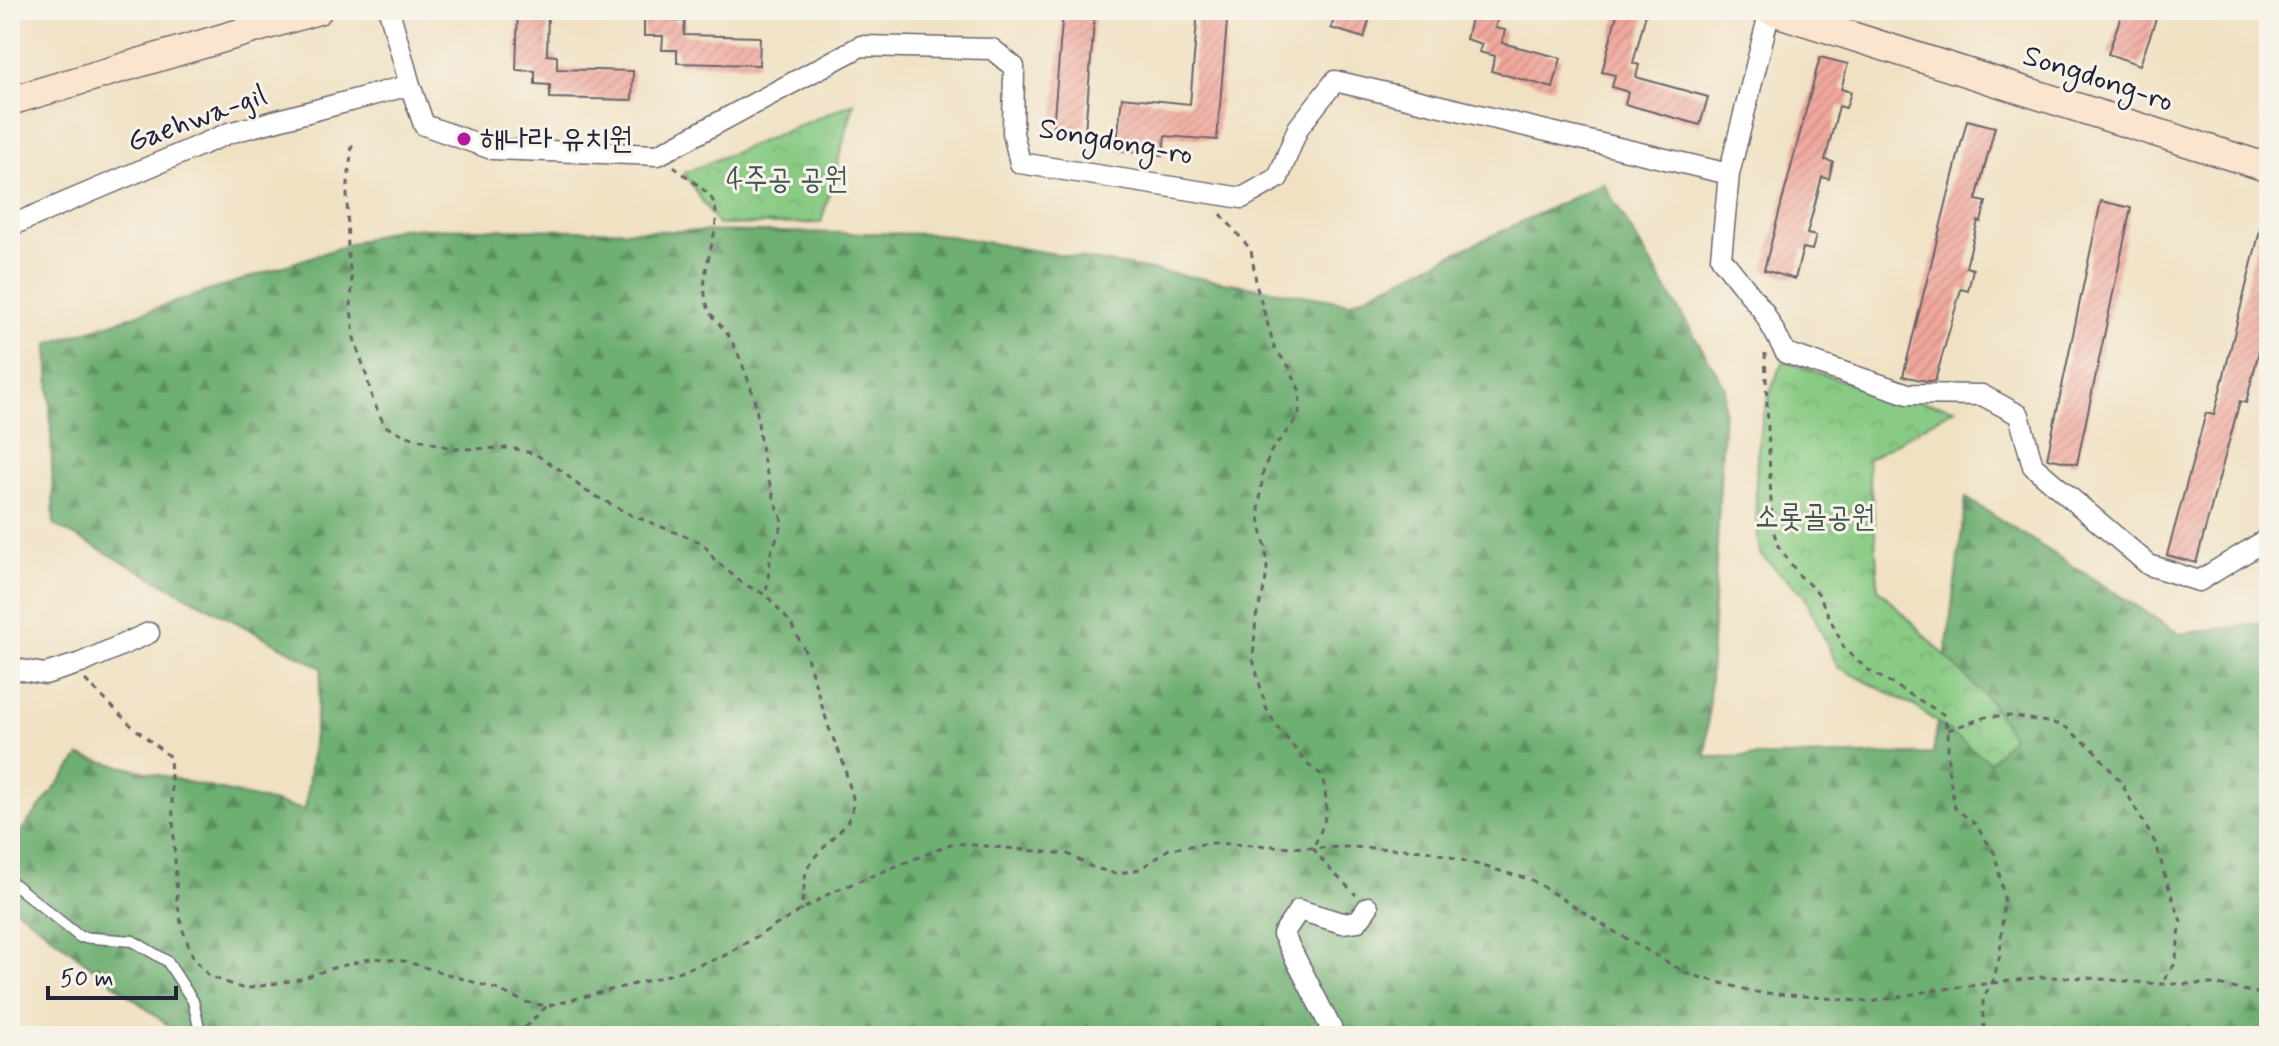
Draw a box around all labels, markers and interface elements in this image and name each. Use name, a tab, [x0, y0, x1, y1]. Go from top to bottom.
street label: Songdong-ro	[2017, 36, 2178, 124]
street label: Gaehwa-gil	[122, 76, 272, 162]
street label: Songdong-ro	[1036, 109, 1196, 177]
place label: 해나라 유치원	[480, 120, 633, 159]
marker: 해나라 유치원	[455, 130, 473, 148]
park label: 4주공 공원	[726, 160, 848, 199]
park label: 소롯골공원	[1755, 498, 1875, 537]
scale bar	[48, 950, 176, 1000]
text: 50 m	[60, 964, 114, 995]

